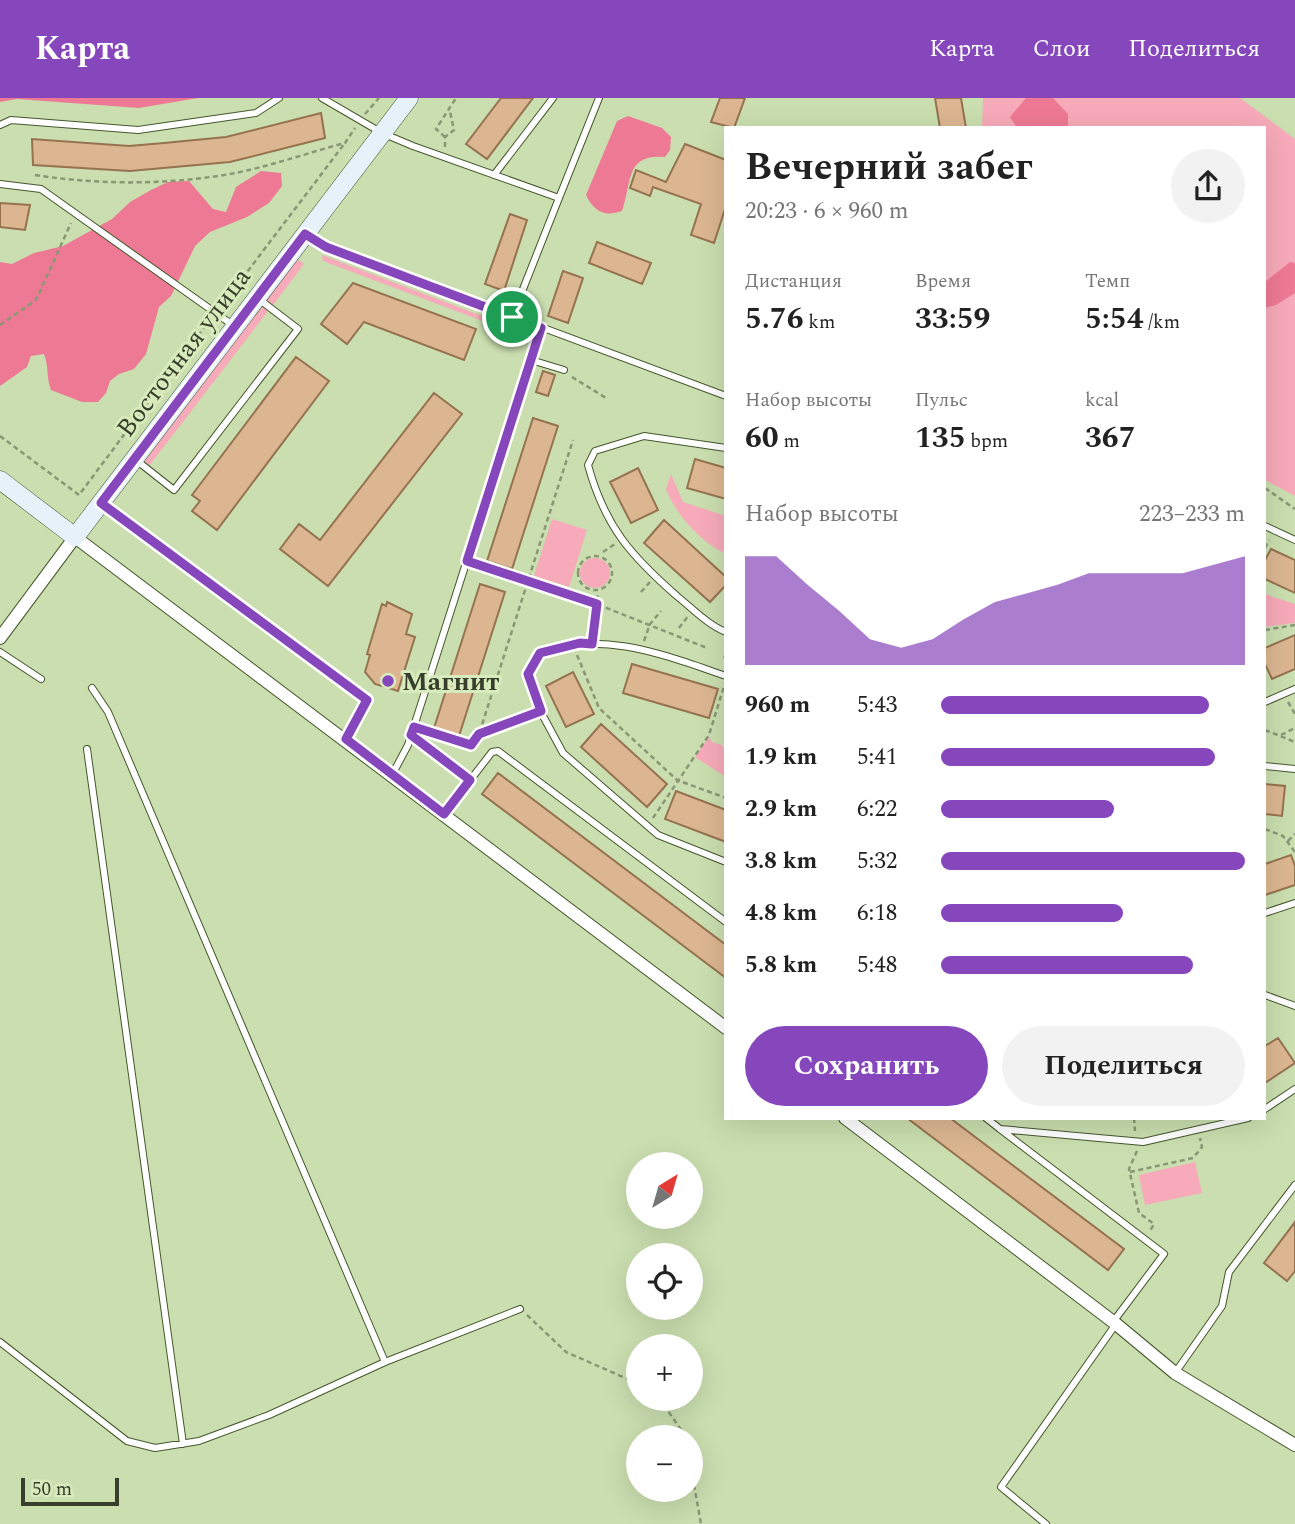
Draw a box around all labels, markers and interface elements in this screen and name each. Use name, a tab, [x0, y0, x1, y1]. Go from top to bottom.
text: Карта	[35, 24, 130, 74]
text: Карта	[929, 31, 995, 67]
text: Слои	[1033, 31, 1090, 67]
text: Поделиться	[1128, 31, 1260, 67]
text: Вечерний забег	[745, 139, 1033, 197]
button: share	[1171, 149, 1245, 223]
text: 20:23 · 6 × 960 m	[745, 194, 909, 229]
street label: Восточная улица	[107, 259, 261, 446]
text: Дистанция	[745, 267, 842, 296]
text: Время	[915, 267, 971, 296]
text: Темп	[1085, 267, 1130, 296]
pin	[482, 287, 542, 347]
text: 5.76	[745, 296, 804, 342]
text: 33:59	[915, 296, 990, 342]
text: 5:54	[1085, 296, 1144, 342]
icon: arrive	[493, 298, 531, 336]
text: km	[804, 308, 835, 337]
text: /km	[1144, 308, 1180, 337]
text: Набор высоты	[745, 386, 872, 415]
text: Пульс	[915, 386, 968, 415]
text: kcal	[1085, 386, 1119, 415]
text: 60	[745, 415, 779, 461]
text: 135	[915, 415, 966, 461]
text: 367	[1085, 415, 1136, 461]
text: m	[779, 427, 800, 456]
text: bpm	[966, 427, 1008, 456]
text: Набор высоты	[745, 497, 899, 532]
text: 223–233 m	[1139, 497, 1245, 532]
place label: Магнит	[402, 662, 499, 702]
marker: Магнит	[380, 673, 396, 689]
text: 960 m	[745, 688, 810, 723]
text: 5:43	[857, 688, 897, 723]
text: 1.9 km	[745, 740, 817, 775]
text: 5:41	[857, 740, 897, 775]
text: 2.9 km	[745, 792, 817, 827]
text: 6:22	[857, 792, 897, 827]
text: 3.8 km	[745, 844, 817, 879]
text: 5:32	[857, 844, 897, 879]
text: 4.8 km	[745, 896, 817, 931]
text: 6:18	[857, 896, 897, 931]
text: 5.8 km	[745, 948, 817, 983]
text: 5:48	[857, 948, 897, 983]
button: Сохранить	[745, 1026, 988, 1106]
button: Поделиться	[1002, 1026, 1245, 1106]
north arrow	[626, 1152, 704, 1228]
map controls	[626, 1152, 703, 1502]
button: locate	[626, 1243, 703, 1320]
button: +	[626, 1334, 703, 1411]
button: −	[626, 1425, 703, 1502]
scale bar	[21, 1475, 119, 1507]
text: 50 m	[32, 1475, 72, 1504]

